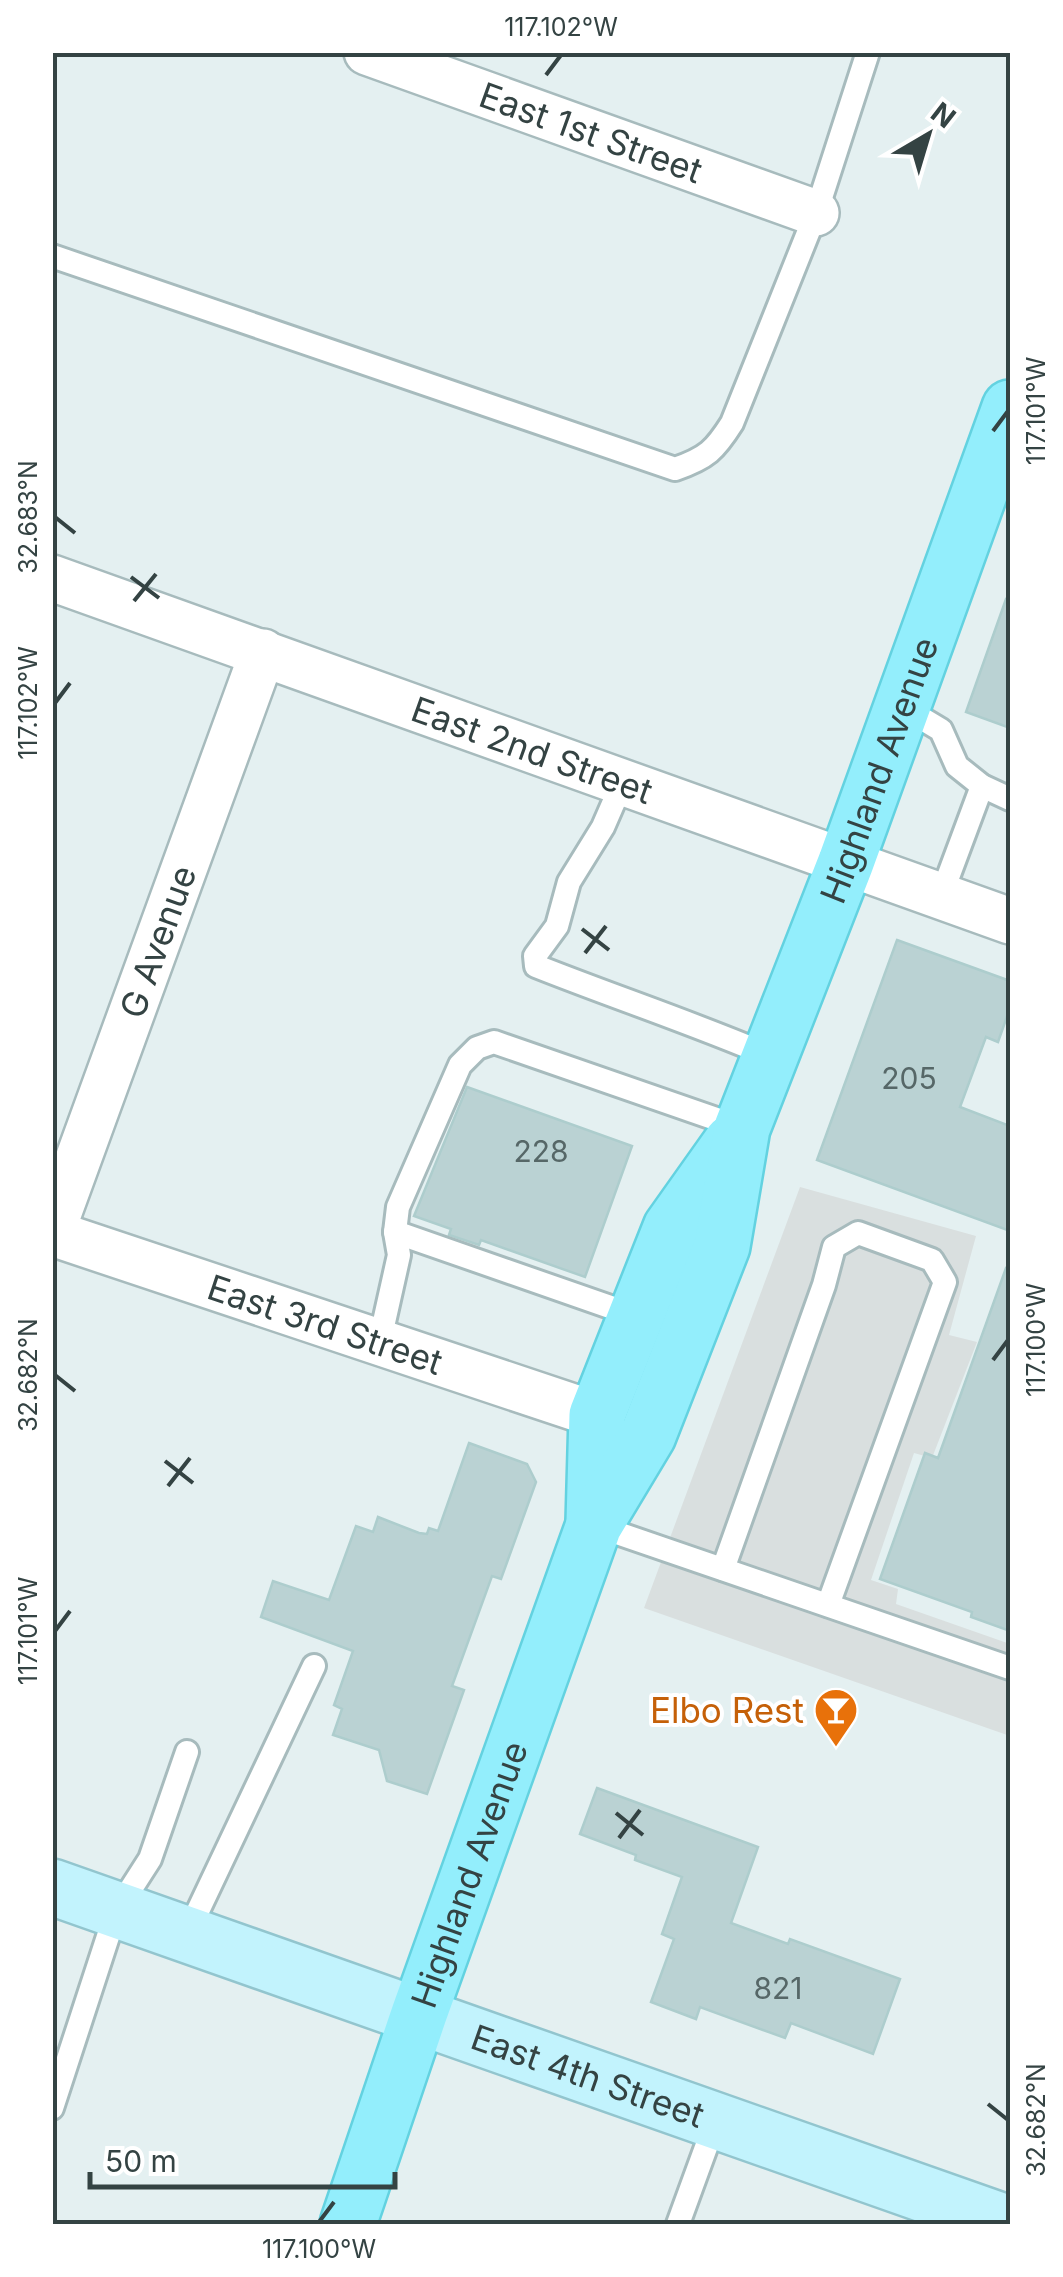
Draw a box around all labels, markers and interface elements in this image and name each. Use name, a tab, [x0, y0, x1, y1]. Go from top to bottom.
text: 117.102°W	[504, 12, 618, 42]
street label: East 1st Street	[474, 73, 708, 191]
north arrow	[878, 85, 978, 185]
text: N	[925, 95, 962, 135]
text: 117.101°W	[1021, 357, 1051, 465]
text: 32.683°N	[13, 460, 43, 574]
street label: Highland Avenue	[811, 631, 946, 909]
text: 117.102°W	[13, 646, 43, 760]
street label: East 2nd Street	[406, 688, 658, 812]
street label: G Avenue	[111, 860, 204, 1023]
house number: 205	[881, 1060, 937, 1096]
house number: 228	[513, 1133, 569, 1169]
street label: East 3rd Street	[202, 1266, 448, 1383]
text: 117.100°W	[1021, 1283, 1051, 1397]
text: 32.682°N	[13, 1318, 43, 1432]
text: 117.101°W	[13, 1577, 43, 1685]
bar icon: Elbo Rest	[813, 1687, 859, 1748]
place label: Elbo Rest	[650, 1689, 804, 1731]
street label: Highland Avenue	[402, 1736, 536, 2013]
house number: 821	[753, 1970, 803, 2006]
street label: East 4th Street	[466, 2015, 710, 2136]
text: 32.682°N	[1021, 2063, 1051, 2177]
scale bar	[90, 2127, 395, 2189]
text: 50 m	[105, 2143, 177, 2179]
text: 117.100°W	[262, 2234, 376, 2264]

